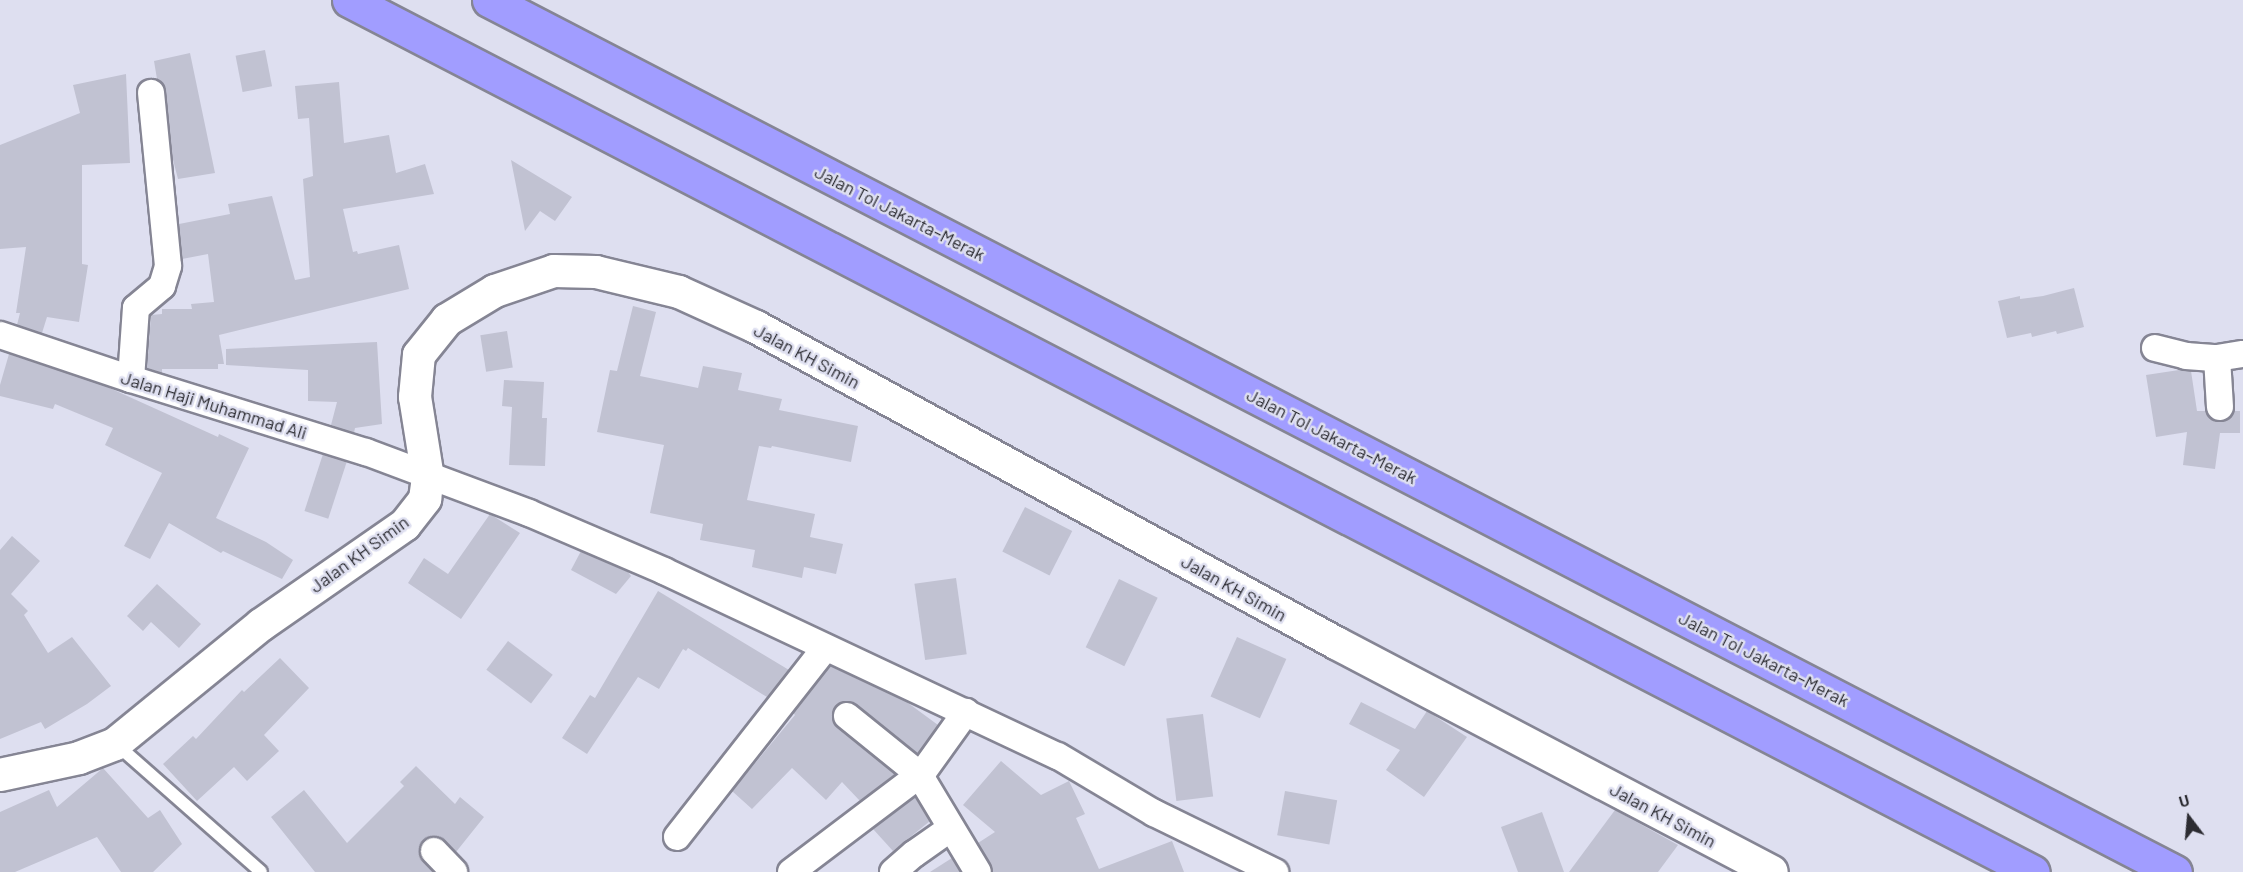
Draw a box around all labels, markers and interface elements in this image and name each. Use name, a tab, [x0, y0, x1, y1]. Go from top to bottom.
street label: Jalan Tol Jakarta–Merak	[811, 161, 989, 265]
street label: Jalan KH Simin	[750, 319, 864, 393]
street label: Jalan Haji Muhammad Ali	[118, 366, 310, 444]
street label: Jalan Tol Jakarta–Merak	[1243, 384, 1421, 488]
street label: Jalan KH Simin	[305, 511, 413, 597]
street label: Jalan KH Simin	[1178, 550, 1290, 626]
street label: Jalan Tol Jakarta–Merak	[1675, 607, 1853, 711]
street label: Jalan KH Simin	[1606, 778, 1720, 852]
north arrow	[2159, 788, 2219, 848]
text: U	[2176, 790, 2191, 811]

